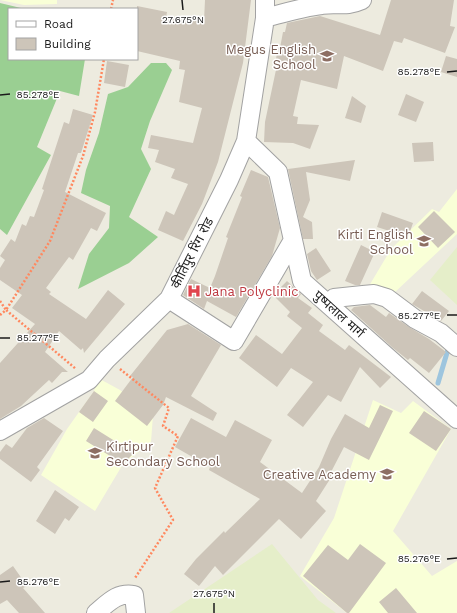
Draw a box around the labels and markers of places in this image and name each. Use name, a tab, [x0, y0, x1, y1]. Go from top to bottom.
place label: Megus English School	[226, 42, 316, 72]
school or university icon: Megus English School	[319, 48, 335, 64]
place label: Kirti English School	[337, 227, 413, 257]
school or university icon: Kirti English School	[416, 233, 432, 249]
hospital icon: Jana Polyclinic	[186, 283, 202, 299]
place label: Jana Polyclinic	[205, 284, 299, 299]
place label: Kirtipur Secondary School	[106, 439, 220, 469]
school or university icon: Kirtipur Secondary School	[87, 445, 103, 461]
school or university icon: Creative Academy	[379, 466, 395, 482]
place label: Creative Academy	[263, 467, 376, 482]

